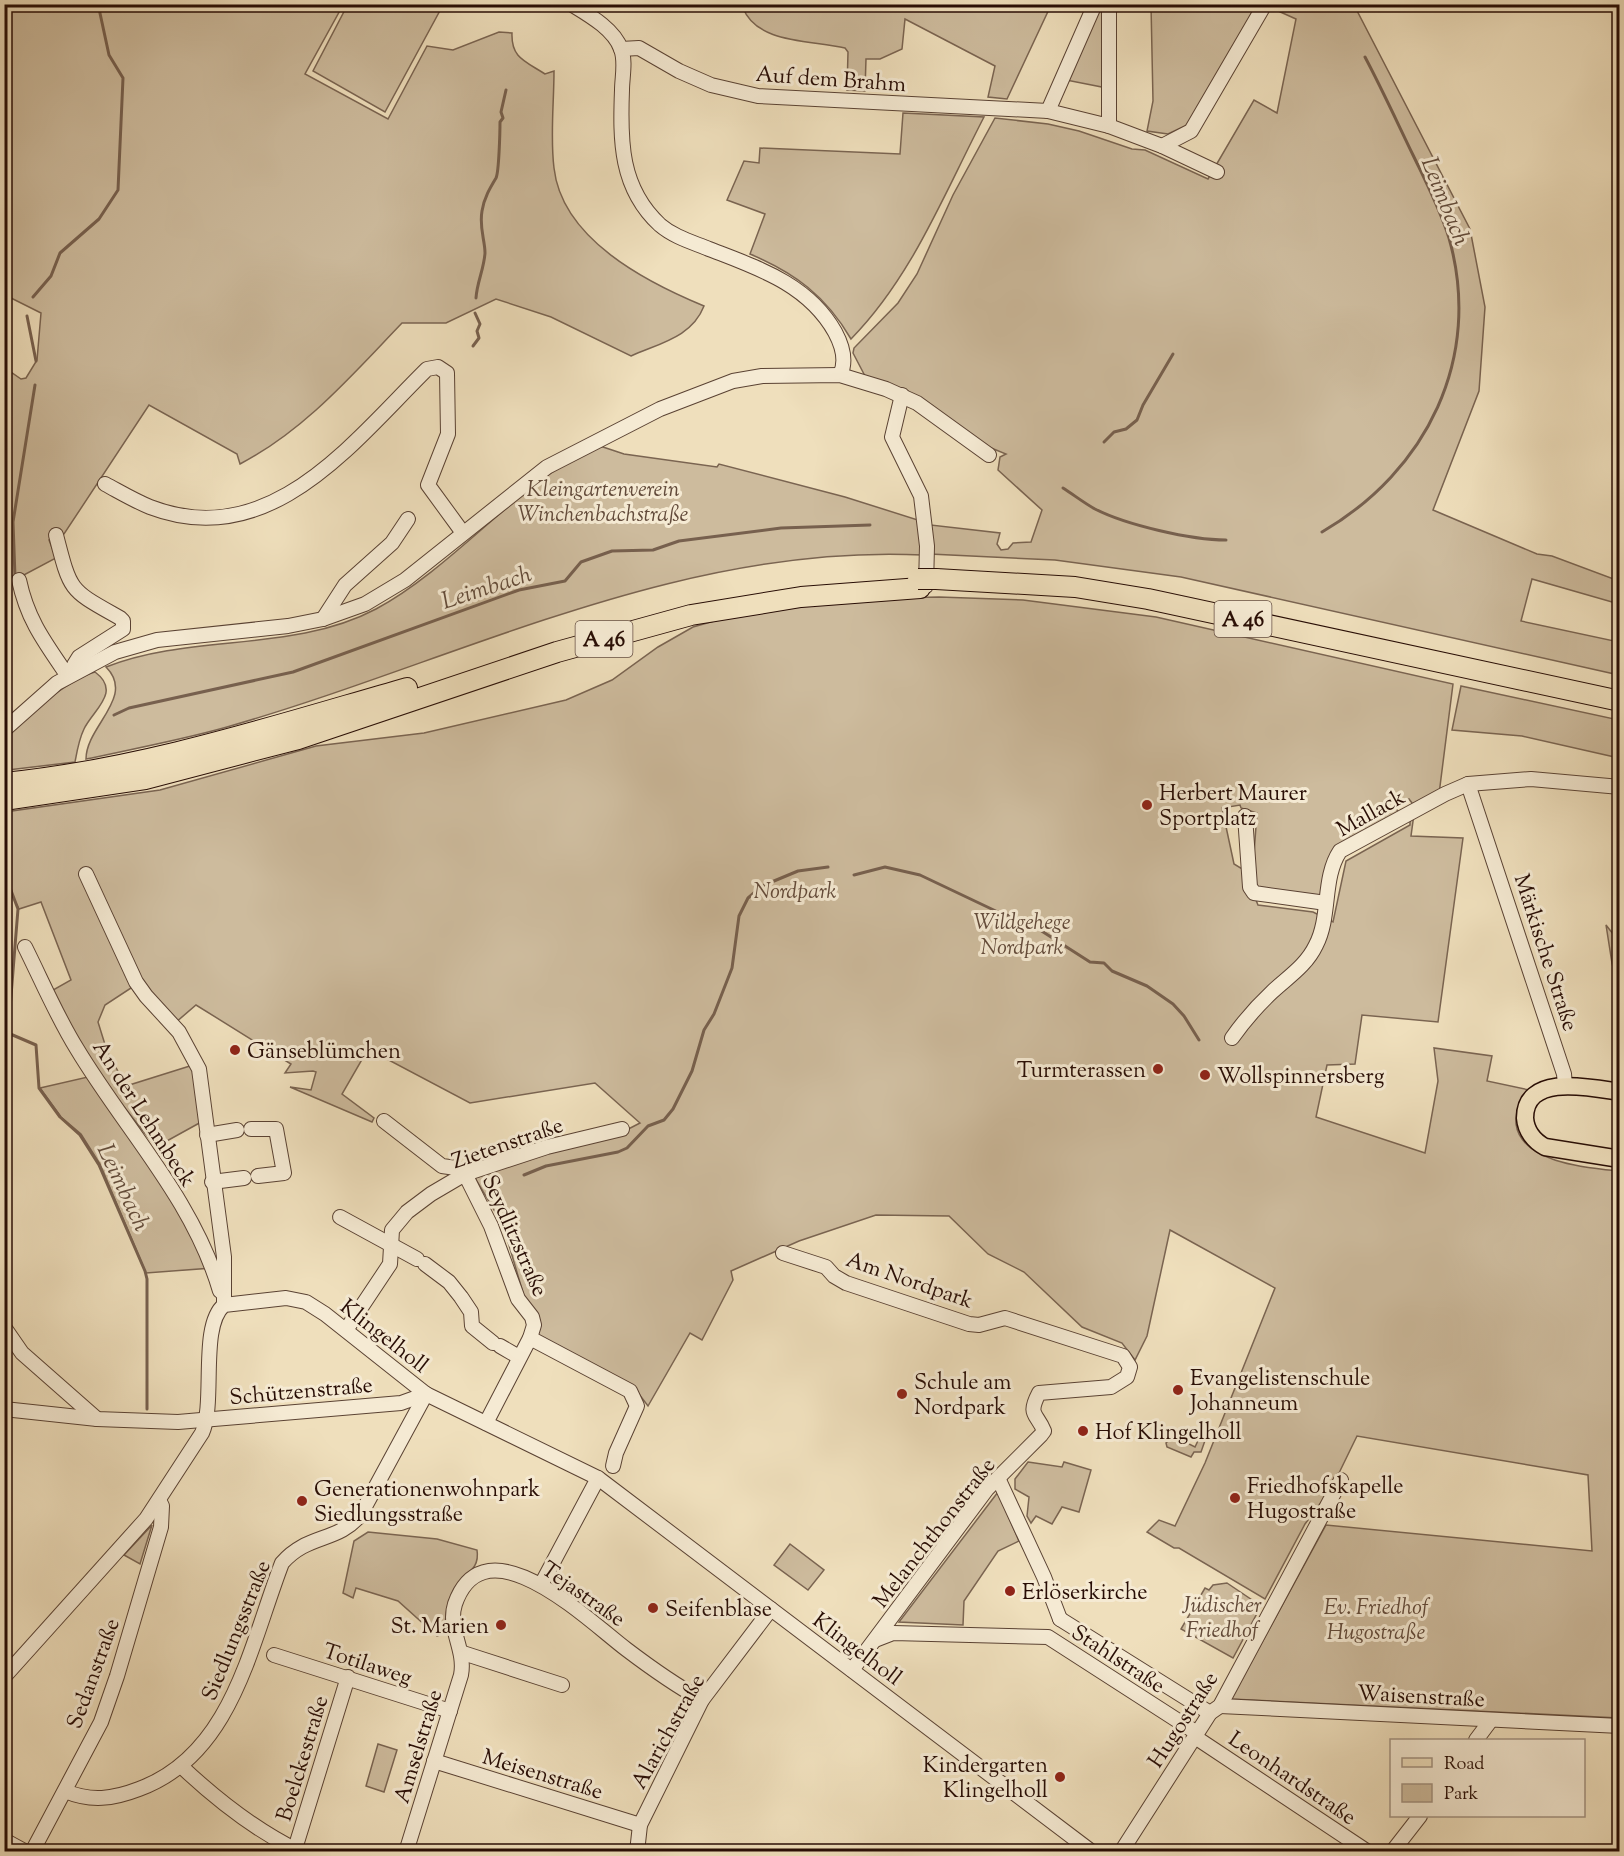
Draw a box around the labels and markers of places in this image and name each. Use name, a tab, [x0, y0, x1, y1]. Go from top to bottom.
place label: Herbert Maurer Sportplatz	[1159, 779, 1307, 836]
marker: Herbert Maurer Sportplatz	[1140, 798, 1154, 812]
place label: Gänseblümchen	[247, 1037, 401, 1069]
marker: Gänseblümchen	[228, 1043, 242, 1057]
place label: Turmterassen	[1017, 1056, 1146, 1088]
marker: Turmterassen	[1151, 1062, 1165, 1076]
place label: Wollspinnersberg	[1217, 1062, 1385, 1094]
marker: Wollspinnersberg	[1198, 1068, 1212, 1082]
place label: Evangelistenschule Johanneum	[1189, 1364, 1370, 1421]
place label: Schule am Nordpark	[914, 1368, 1012, 1425]
marker: Evangelistenschule Johanneum	[1171, 1383, 1185, 1397]
marker: Schule am Nordpark	[895, 1387, 909, 1401]
place label: Hof Klingelholl	[1095, 1418, 1242, 1450]
marker: Hof Klingelholl	[1076, 1424, 1090, 1438]
place label: Friedhofskapelle Hugostraße	[1247, 1472, 1403, 1529]
place label: Generationenwohnpark Siedlungsstraße	[314, 1475, 540, 1532]
marker: Friedhofskapelle Hugostraße	[1228, 1491, 1242, 1505]
marker: Generationenwohnpark Siedlungsstraße	[295, 1494, 309, 1508]
place label: Erlöserkirche	[1022, 1578, 1148, 1610]
marker: Erlöserkirche	[1003, 1584, 1017, 1598]
place label: Seifenblase	[665, 1595, 772, 1627]
marker: Seifenblase	[646, 1601, 660, 1615]
place label: St. Marien	[390, 1612, 489, 1644]
marker: St. Marien	[494, 1618, 508, 1632]
place label: Kindergarten Klingelholl	[923, 1751, 1048, 1808]
marker: Kindergarten Klingelholl	[1053, 1770, 1067, 1784]

